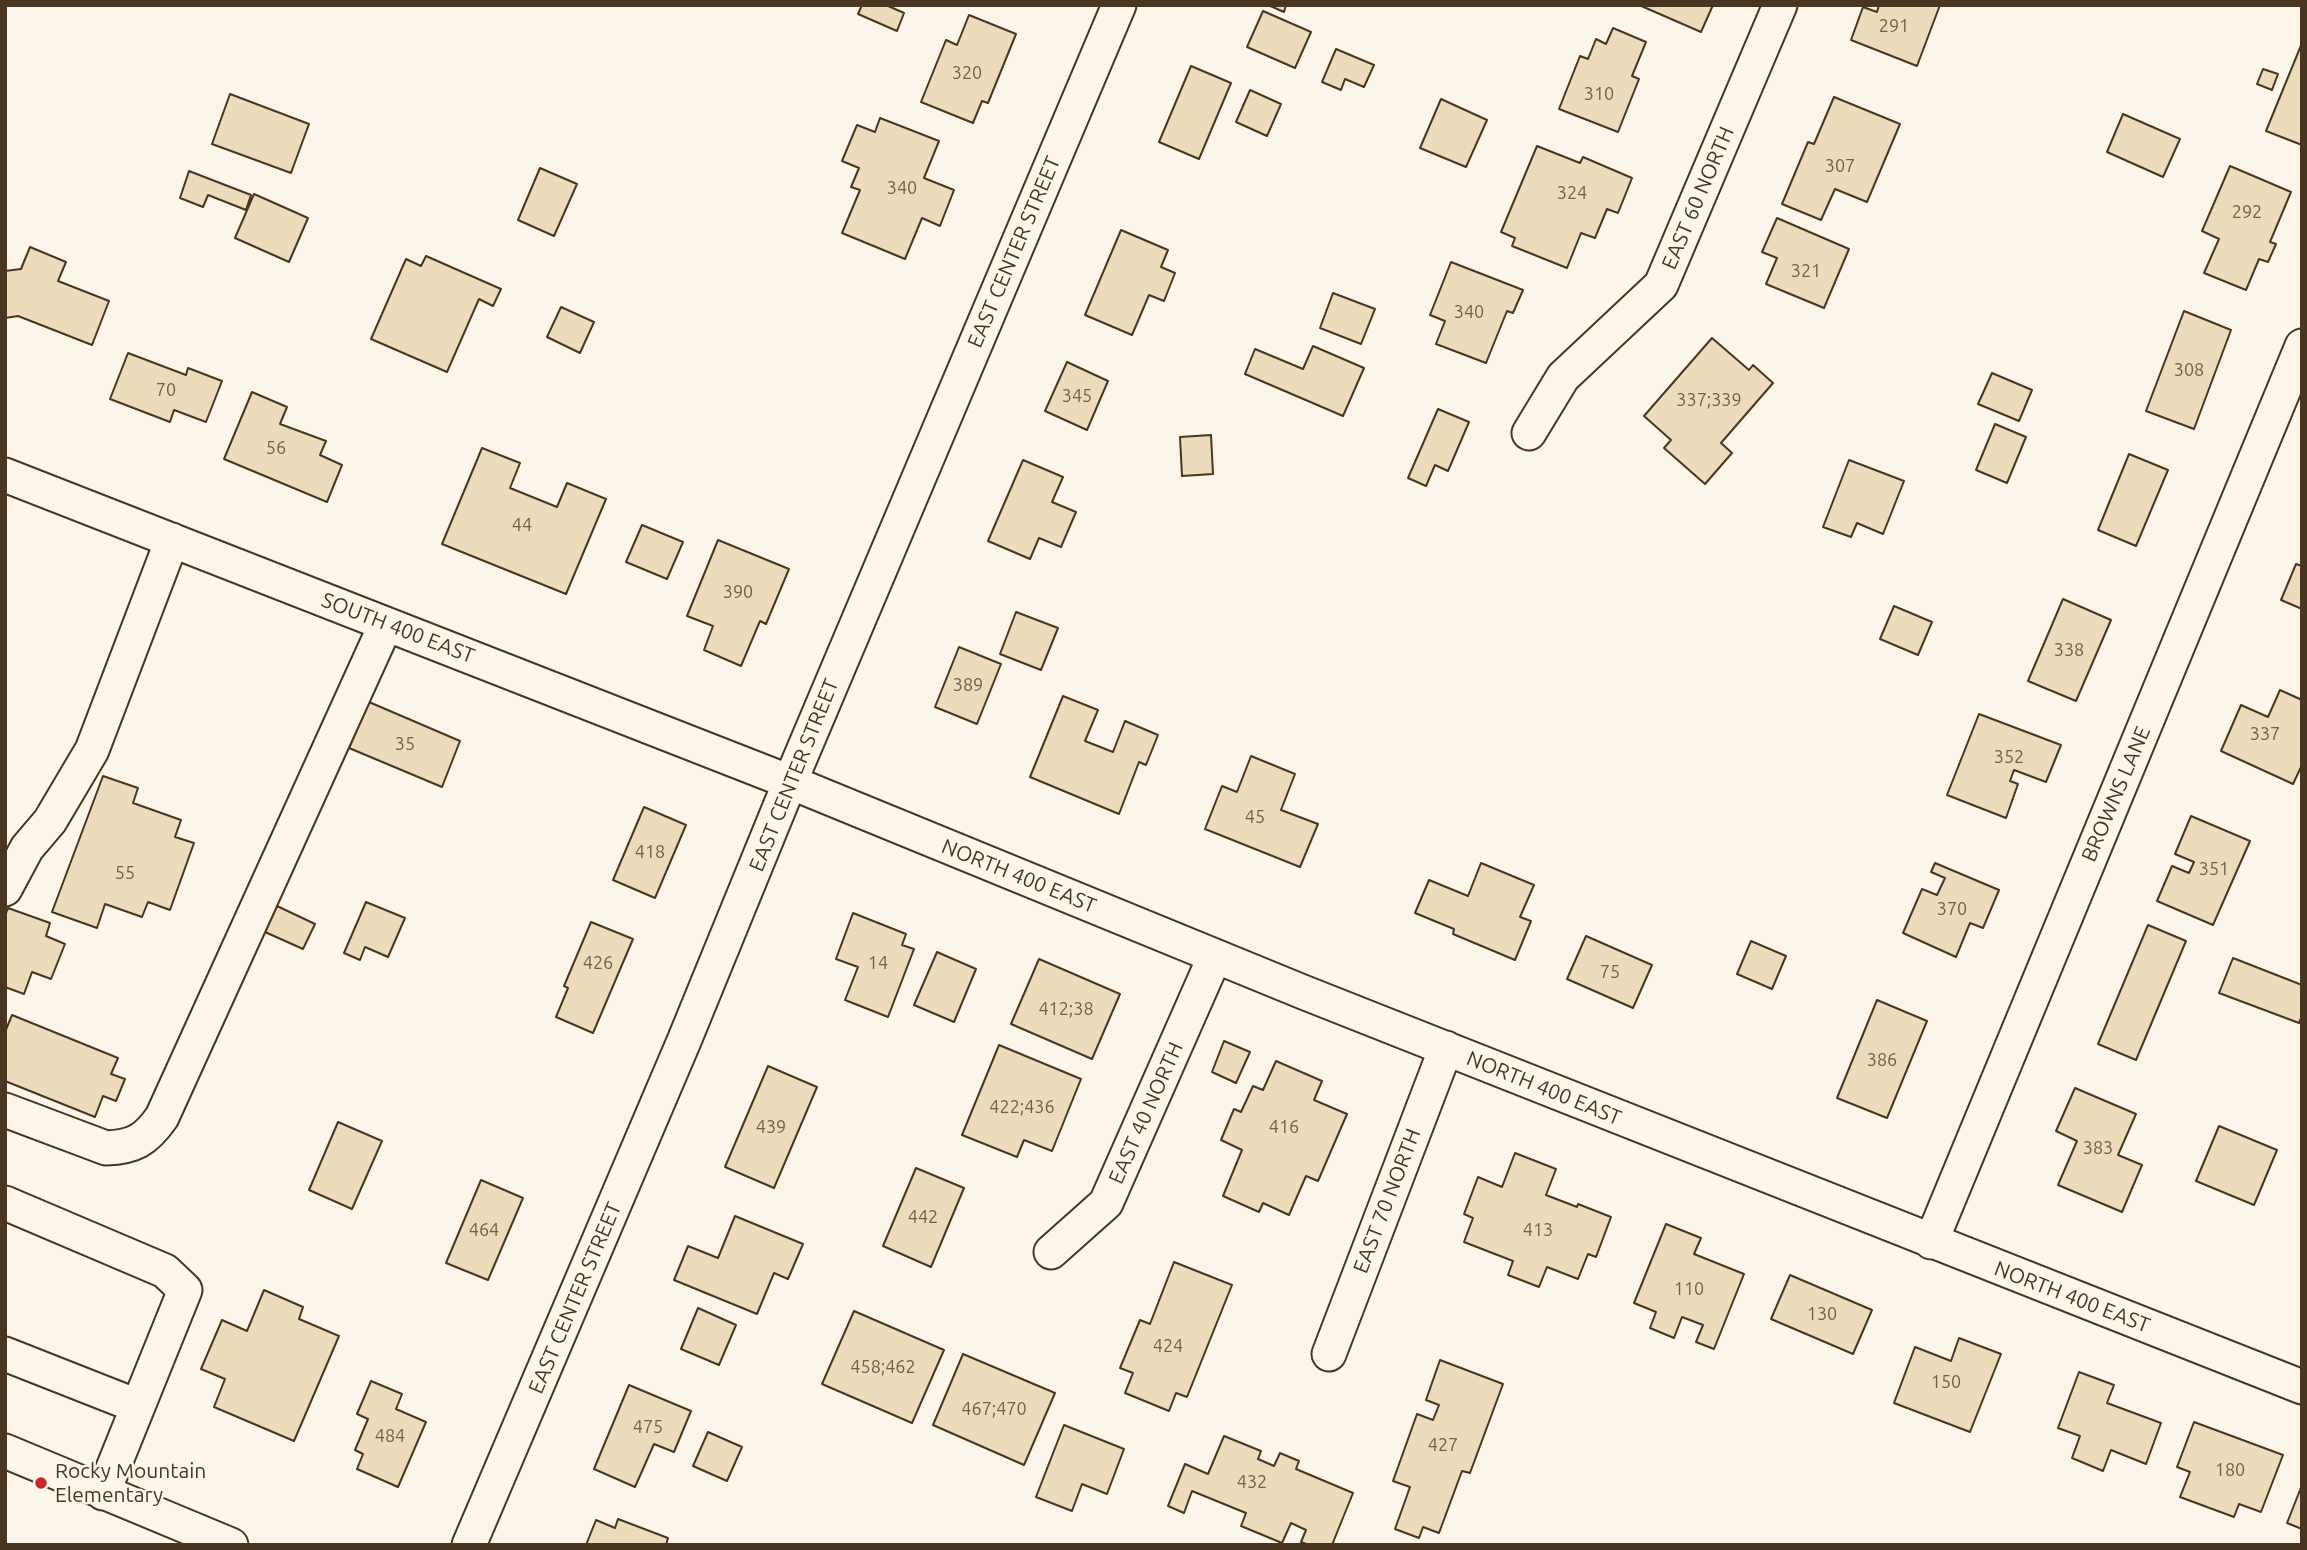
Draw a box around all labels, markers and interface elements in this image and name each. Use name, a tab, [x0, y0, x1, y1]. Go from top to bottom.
house number: 291	[1879, 15, 1909, 37]
house number: 320	[952, 62, 982, 84]
house number: 310	[1584, 83, 1614, 105]
street label: EAST 60 NORTH	[1657, 123, 1739, 273]
street label: EAST CENTER STREET	[962, 152, 1066, 352]
house number: 307	[1825, 155, 1855, 177]
house number: 340	[887, 177, 917, 199]
house number: 324	[1557, 182, 1587, 204]
house number: 292	[2232, 201, 2262, 223]
house number: 321	[1791, 260, 1821, 282]
house number: 340	[1454, 301, 1484, 323]
house number: 308	[2174, 359, 2204, 381]
house number: 70	[156, 379, 176, 401]
house number: 345	[1062, 385, 1092, 407]
house number: 337;339	[1676, 389, 1742, 411]
house number: 56	[266, 437, 286, 459]
house number: 44	[512, 514, 532, 536]
house number: 390	[723, 581, 753, 603]
street label: SOUTH 400 EAST	[318, 587, 478, 669]
house number: 338	[2054, 639, 2084, 661]
house number: 389	[953, 674, 983, 696]
street label: EAST CENTER STREET	[744, 675, 844, 875]
street label: BROWNS LANE	[2076, 723, 2156, 865]
house number: 337	[2250, 723, 2280, 745]
house number: 35	[395, 733, 415, 755]
house number: 352	[1994, 746, 2024, 768]
house number: 45	[1245, 806, 1265, 828]
street label: NORTH 400 EAST	[938, 833, 1100, 919]
house number: 418	[635, 841, 665, 863]
house number: 351	[2199, 858, 2229, 880]
house number: 55	[115, 862, 135, 884]
house number: 370	[1937, 898, 1967, 920]
house number: 426	[583, 952, 613, 974]
house number: 14	[868, 952, 888, 974]
house number: 75	[1600, 961, 1620, 983]
house number: 412;38	[1038, 998, 1094, 1020]
street label: EAST 40 NORTH	[1103, 1038, 1189, 1188]
street label: NORTH 400 EAST	[1463, 1045, 1625, 1131]
house number: 386	[1867, 1049, 1897, 1071]
house number: 422;436	[989, 1096, 1055, 1118]
house number: 439	[756, 1116, 786, 1138]
house number: 416	[1269, 1116, 1299, 1138]
street label: EAST 70 NORTH	[1348, 1125, 1426, 1277]
house number: 383	[2083, 1137, 2113, 1159]
street label: EAST CENTER STREET	[523, 1198, 627, 1398]
house number: 442	[908, 1206, 938, 1228]
house number: 464	[469, 1219, 499, 1241]
house number: 413	[1523, 1219, 1553, 1241]
street label: NORTH 400 EAST	[1991, 1256, 2153, 1338]
house number: 110	[1674, 1278, 1704, 1300]
house number: 130	[1807, 1303, 1837, 1325]
house number: 424	[1153, 1335, 1183, 1357]
house number: 458;462	[850, 1356, 916, 1378]
house number: 150	[1931, 1371, 1961, 1393]
house number: 467;470	[961, 1398, 1027, 1420]
house number: 475	[633, 1416, 663, 1438]
house number: 484	[375, 1425, 405, 1447]
house number: 427	[1428, 1434, 1458, 1456]
place label: Rocky Mountain Elementary	[55, 1458, 206, 1508]
house number: 180	[2215, 1459, 2245, 1481]
house number: 432	[1237, 1471, 1267, 1493]
marker: Rocky Mountain Elementary	[33, 1475, 49, 1491]

